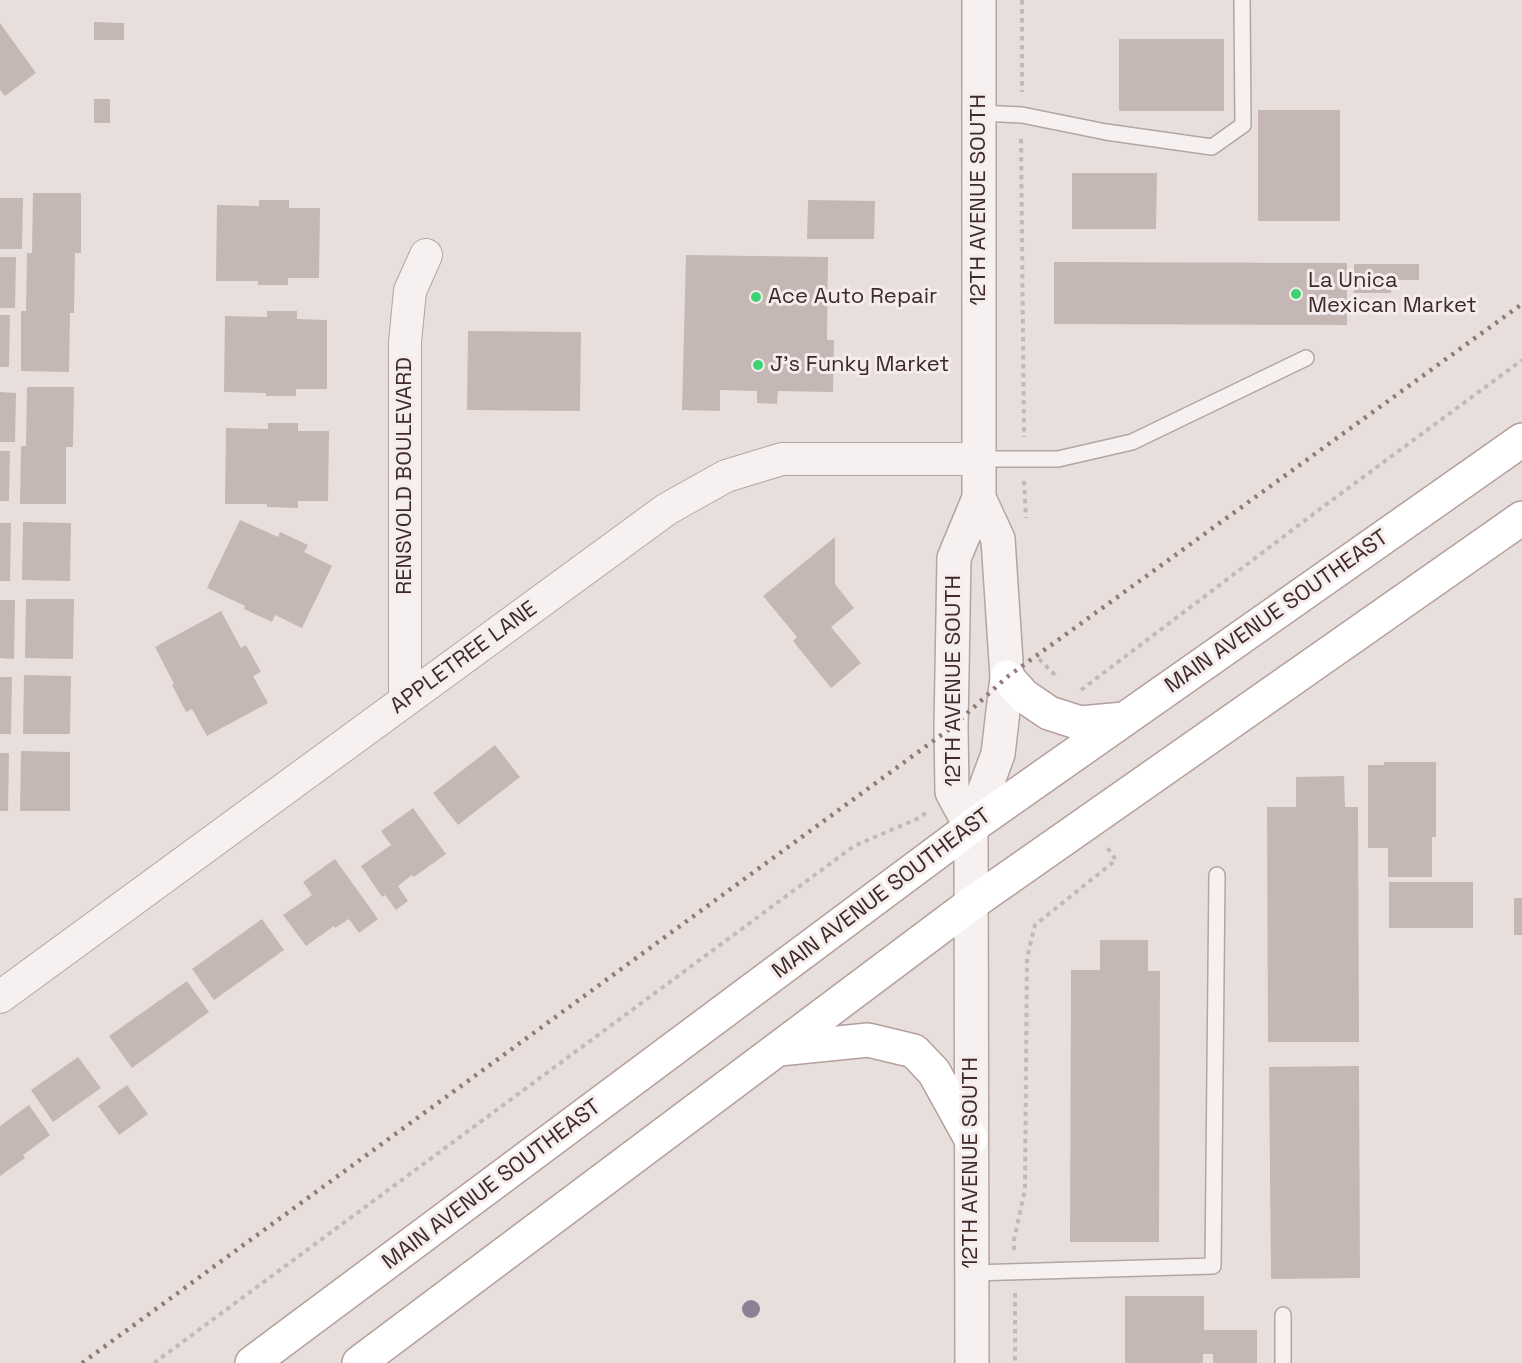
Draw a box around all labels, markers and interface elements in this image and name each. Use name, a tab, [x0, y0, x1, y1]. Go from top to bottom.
street label: 12TH AVENUE SOUTH	[966, 94, 992, 306]
place label: La Unica Mexican Market	[1308, 268, 1477, 320]
place label: Ace Auto Repair	[768, 284, 937, 310]
marker: La Unica Mexican Market	[1289, 287, 1303, 301]
marker: Ace Auto Repair	[749, 290, 763, 304]
place label: J's Funky Market	[770, 352, 949, 378]
street label: RENSVOLD BOULEVARD	[392, 357, 418, 595]
marker: J's Funky Market	[751, 358, 765, 372]
street label: MAIN AVENUE SOUTHEAST	[1160, 525, 1394, 699]
street label: 12TH AVENUE SOUTH	[941, 575, 967, 787]
street label: APPLETREE LANE	[386, 596, 542, 720]
street label: MAIN AVENUE SOUTHEAST	[768, 803, 996, 985]
street label: 12TH AVENUE SOUTH	[958, 1057, 984, 1269]
street label: MAIN AVENUE SOUTHEAST	[378, 1094, 606, 1276]

